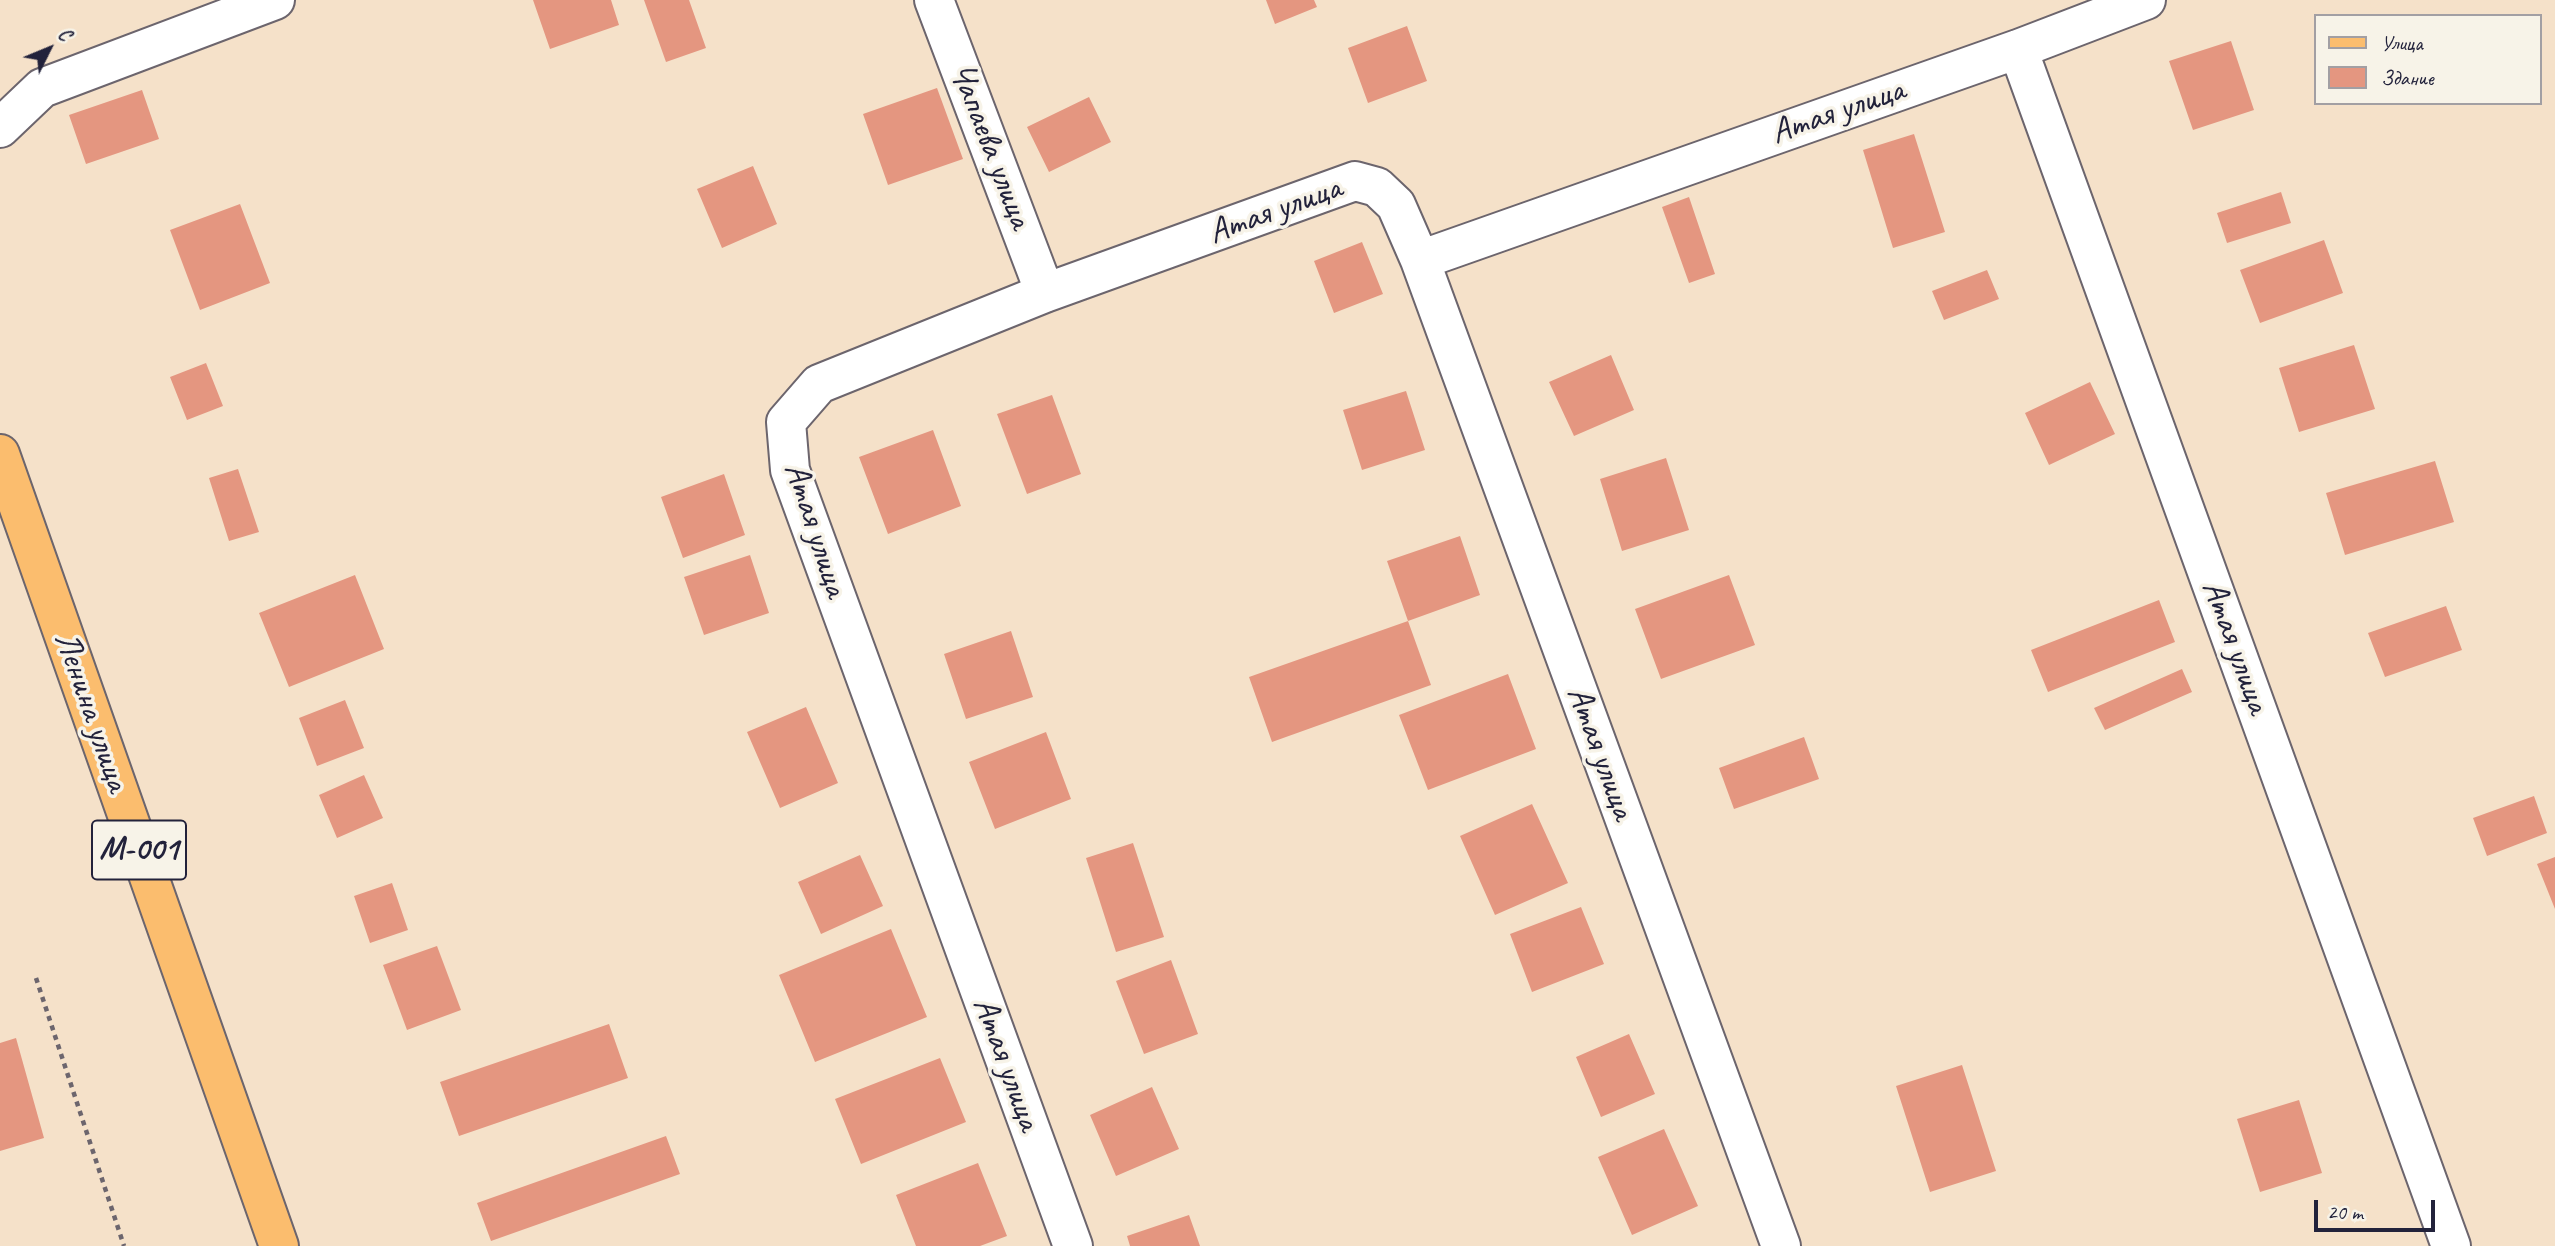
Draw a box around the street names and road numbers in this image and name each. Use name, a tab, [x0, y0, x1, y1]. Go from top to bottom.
street label: Чапаева улица	[939, 57, 1041, 235]
street label: Атая улица	[1766, 70, 1910, 154]
street label: Атая улица	[1203, 168, 1347, 254]
street label: Атая улица	[774, 458, 856, 602]
street label: Атая улица	[2192, 575, 2278, 719]
street label: Ленина улица	[44, 627, 138, 797]
street label: Атая улица	[1557, 681, 1643, 825]
road number: М-001	[92, 820, 186, 880]
street label: Атая улица	[963, 992, 1049, 1136]

